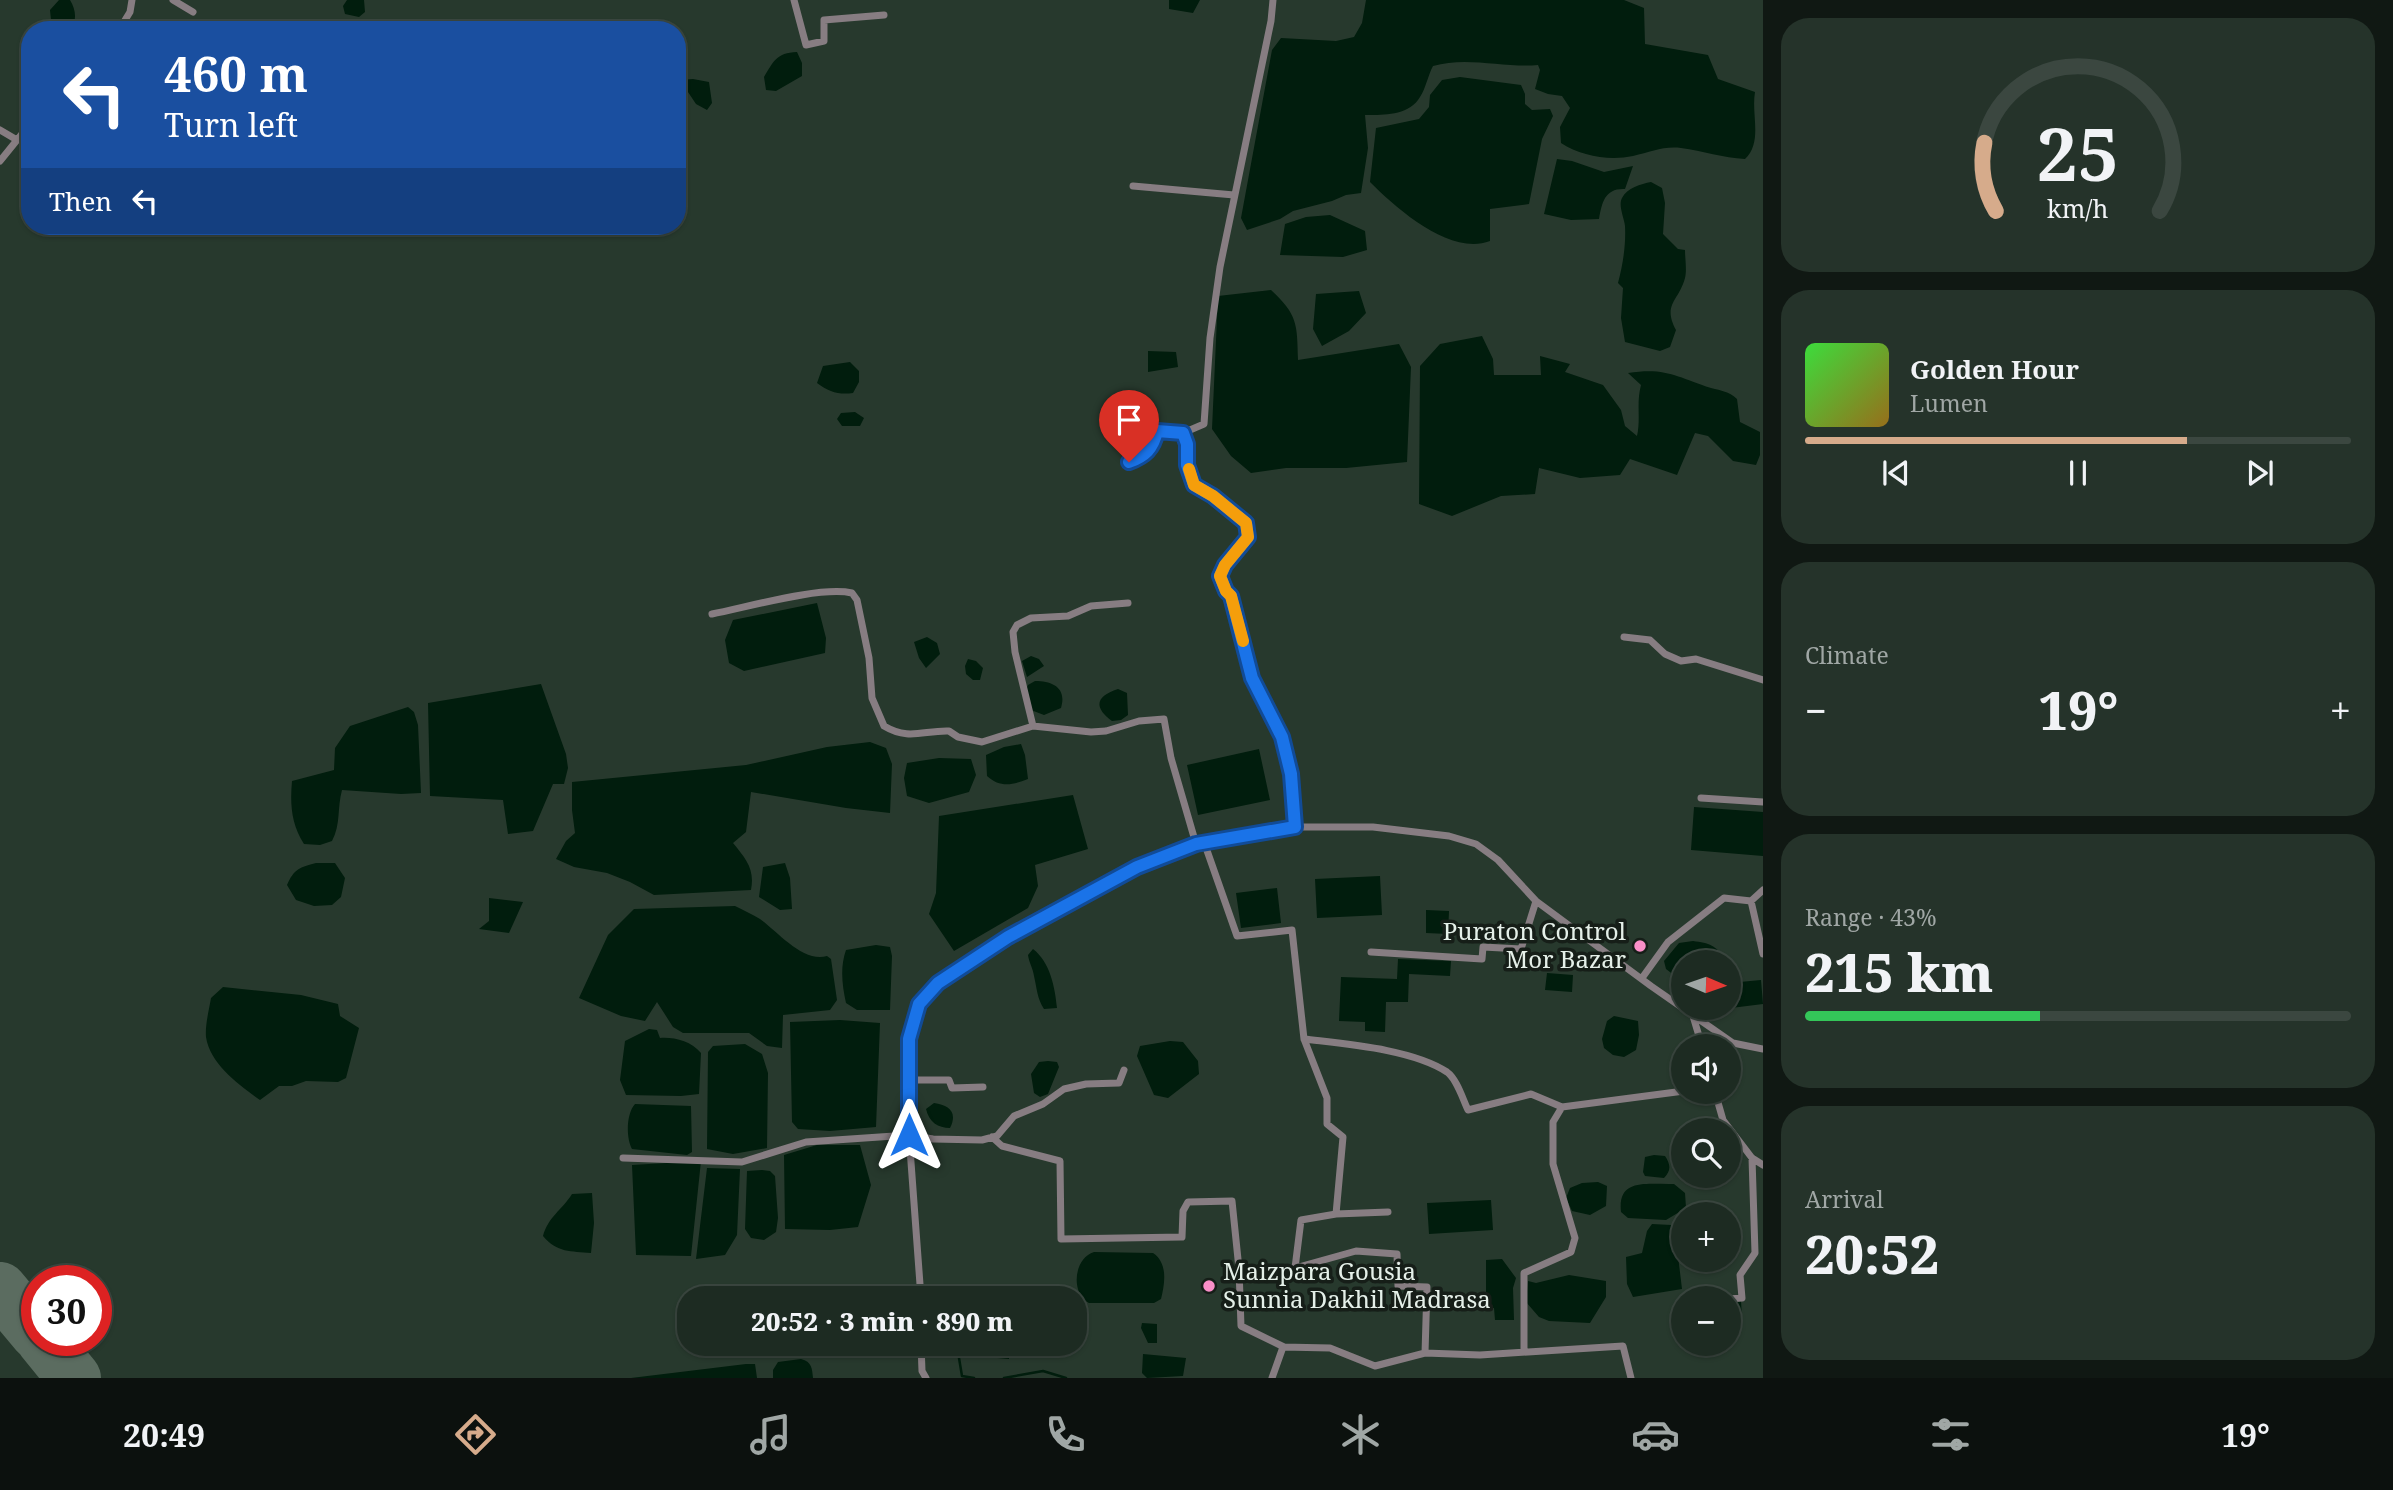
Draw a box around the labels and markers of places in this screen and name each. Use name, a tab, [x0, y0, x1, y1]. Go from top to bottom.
pin	[1099, 390, 1159, 462]
place label: Puraton Control Mor Bazar	[1443, 914, 1627, 975]
marker: Puraton Control Mor Bazar	[1632, 938, 1648, 954]
place label: Maizpara Gousia Sunnia Dakhil Madrasa	[1223, 1254, 1491, 1315]
marker: Maizpara Gousia Sunnia Dakhil Madrasa	[1201, 1278, 1217, 1294]

